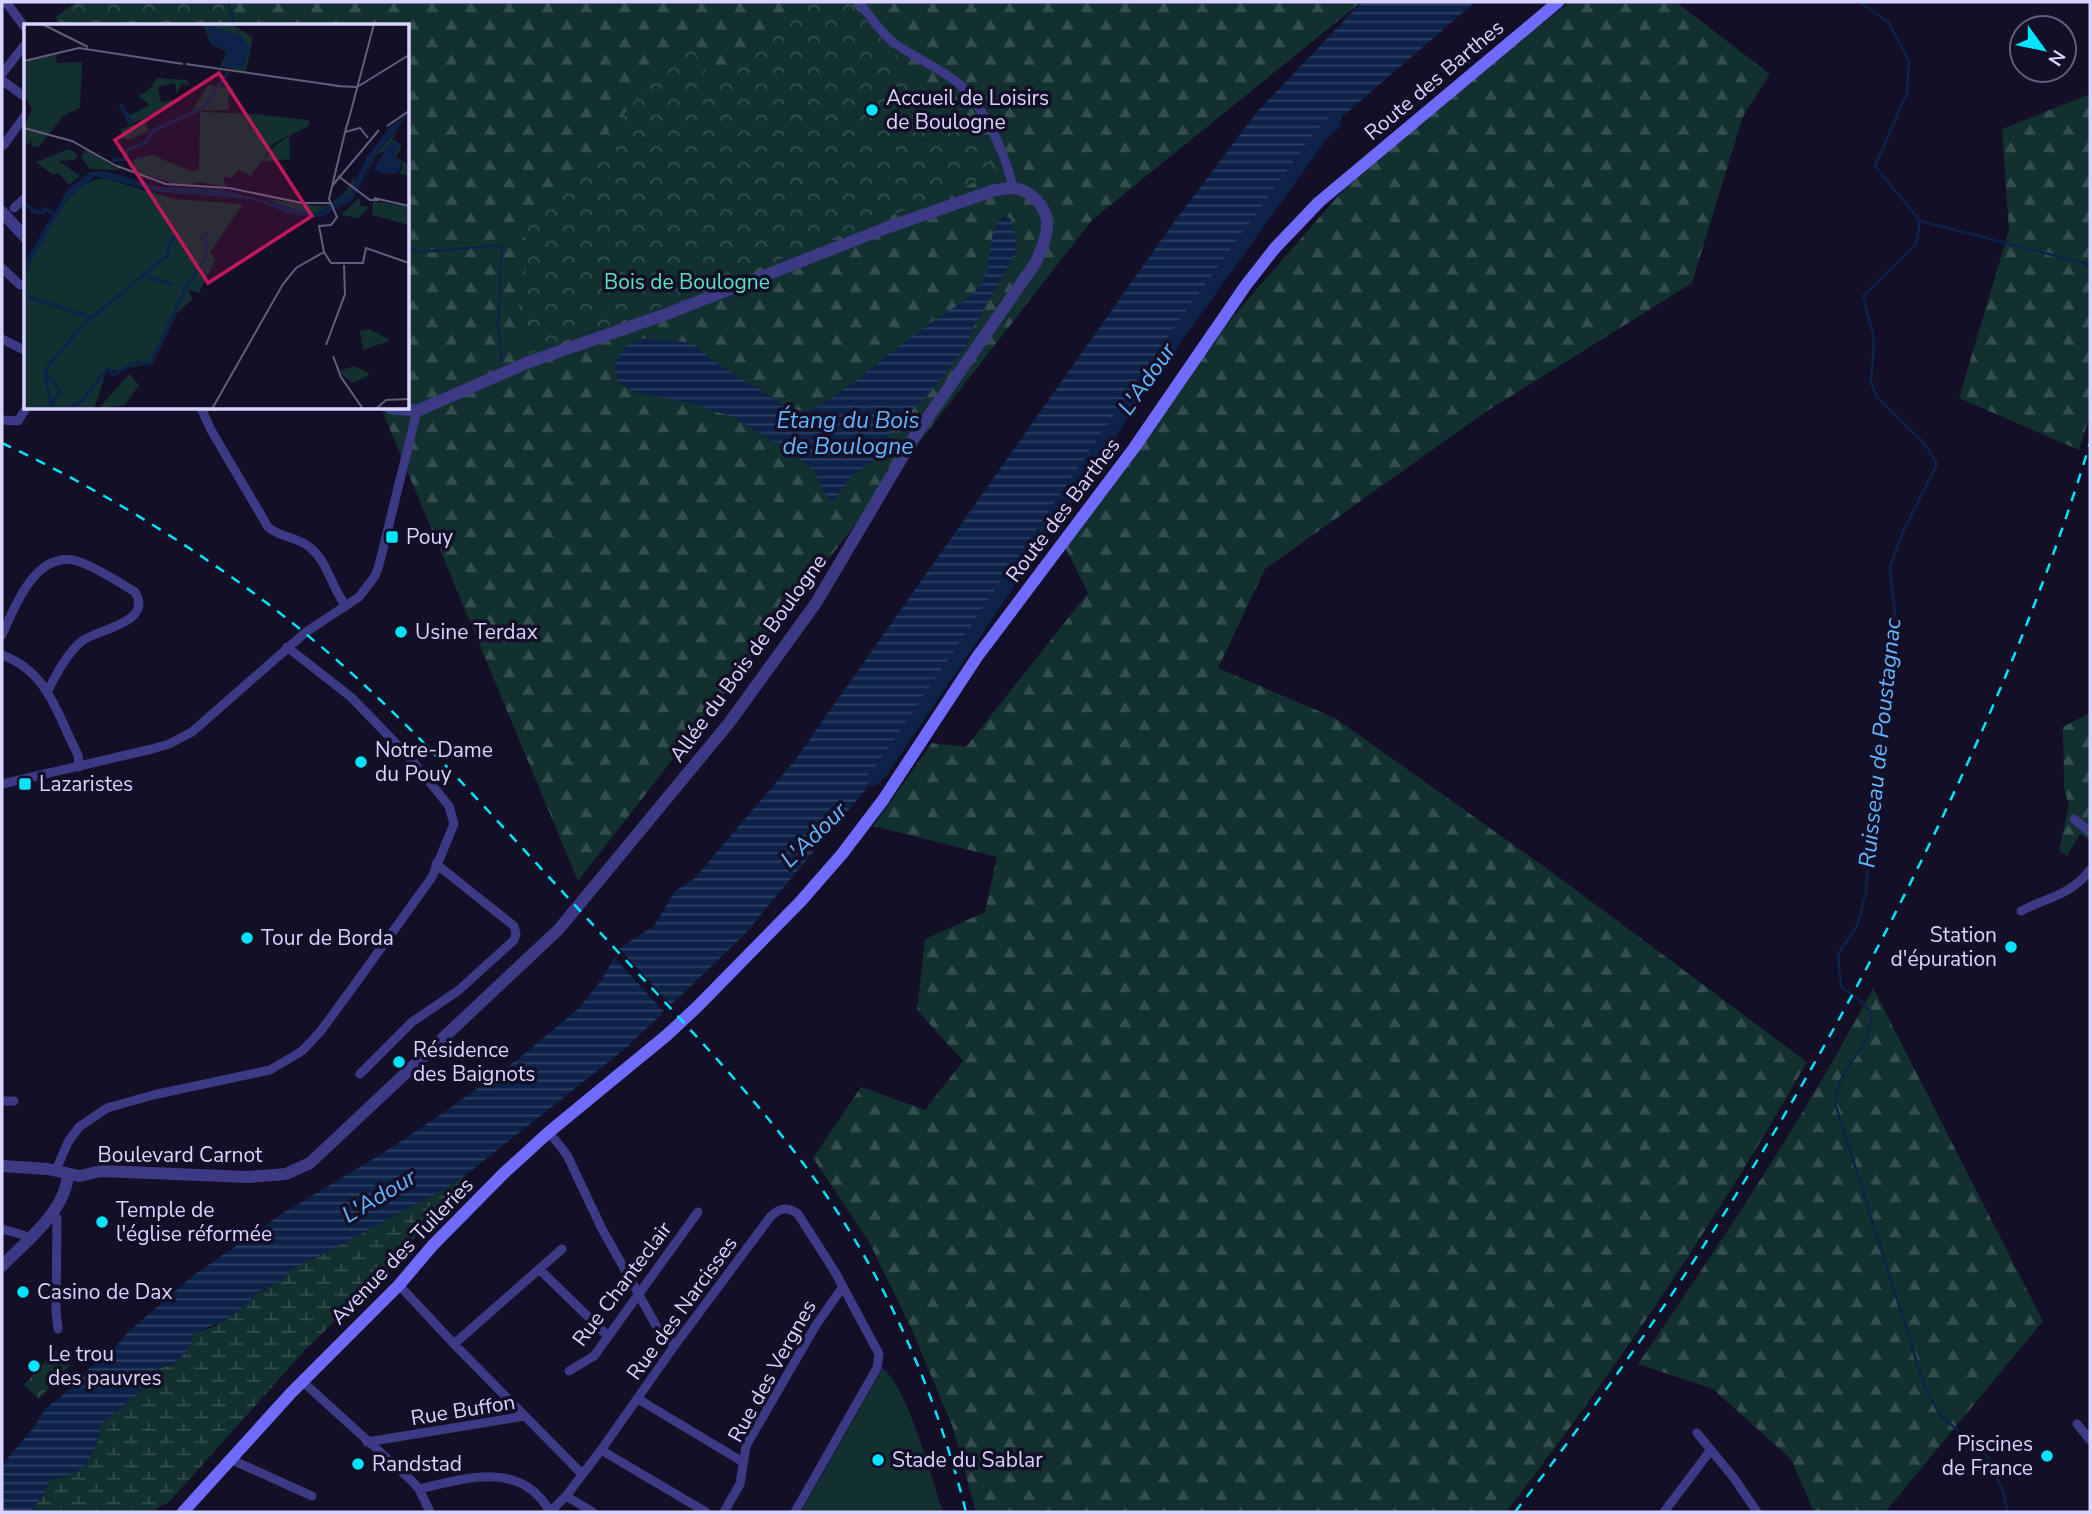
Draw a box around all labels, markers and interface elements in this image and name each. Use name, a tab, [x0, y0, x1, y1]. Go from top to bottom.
street label: Route des Barthes	[1358, 13, 1510, 147]
north arrow	[2008, 14, 2078, 84]
inset map	[24, 24, 410, 410]
text: N	[2042, 45, 2071, 71]
place label: Accueil de Loisirs de Boulogne	[886, 84, 1049, 136]
marker: Accueil de Loisirs de Boulogne	[864, 102, 880, 118]
park label: Bois de Boulogne	[604, 268, 770, 296]
water label: L'Adour	[1111, 336, 1184, 421]
water label: Étang du Bois de Boulogne	[777, 405, 919, 462]
street label: Route des Barthes	[999, 432, 1127, 588]
place label: Pouy	[406, 523, 453, 551]
marker: Pouy	[384, 529, 400, 545]
street label: Allée du Bois de Boulogne	[663, 548, 833, 768]
water label: Ruisseau de Poustagnac	[1851, 616, 1909, 869]
place label: Usine Terdax	[415, 618, 538, 646]
marker: Usine Terdax	[393, 624, 409, 640]
place label: Notre-Dame du Pouy	[375, 736, 493, 788]
marker: Notre-Dame du Pouy	[353, 754, 369, 770]
place label: Lazaristes	[39, 770, 133, 798]
marker: Lazaristes	[17, 776, 33, 792]
water label: L'Adour	[774, 795, 855, 874]
place label: Station d'épuration	[1891, 921, 1997, 973]
place label: Tour de Borda	[261, 924, 394, 952]
marker: Tour de Borda	[239, 930, 255, 946]
marker: Station d'épuration	[2003, 939, 2019, 955]
place label: Résidence des Baignots	[413, 1036, 535, 1088]
marker: Résidence des Baignots	[391, 1054, 407, 1070]
street label: Boulevard Carnot	[98, 1141, 263, 1169]
water label: L'Adour	[336, 1161, 423, 1230]
street label: Avenue des Tuileries	[324, 1171, 480, 1331]
place label: Temple de l'église réformée	[116, 1196, 272, 1248]
marker: Temple de l'église réformée	[94, 1214, 110, 1230]
street label: Rue Chanteclair	[566, 1216, 678, 1352]
street label: Rue des Narcisses	[620, 1230, 744, 1386]
place label: Casino de Dax	[37, 1278, 172, 1306]
marker: Casino de Dax	[15, 1284, 31, 1300]
street label: Rue des Vergnes	[721, 1295, 823, 1447]
place label: Le trou des pauvres	[48, 1340, 162, 1392]
marker: Le trou des pauvres	[26, 1358, 42, 1374]
street label: Rue Buffon	[409, 1388, 517, 1432]
place label: Piscines de France	[1942, 1430, 2033, 1482]
place label: Stade du Sablar	[892, 1446, 1043, 1474]
marker: Piscines de France	[2039, 1448, 2055, 1464]
place label: Randstad	[372, 1450, 462, 1478]
marker: Stade du Sablar	[870, 1452, 886, 1468]
marker: Randstad	[350, 1456, 366, 1472]

